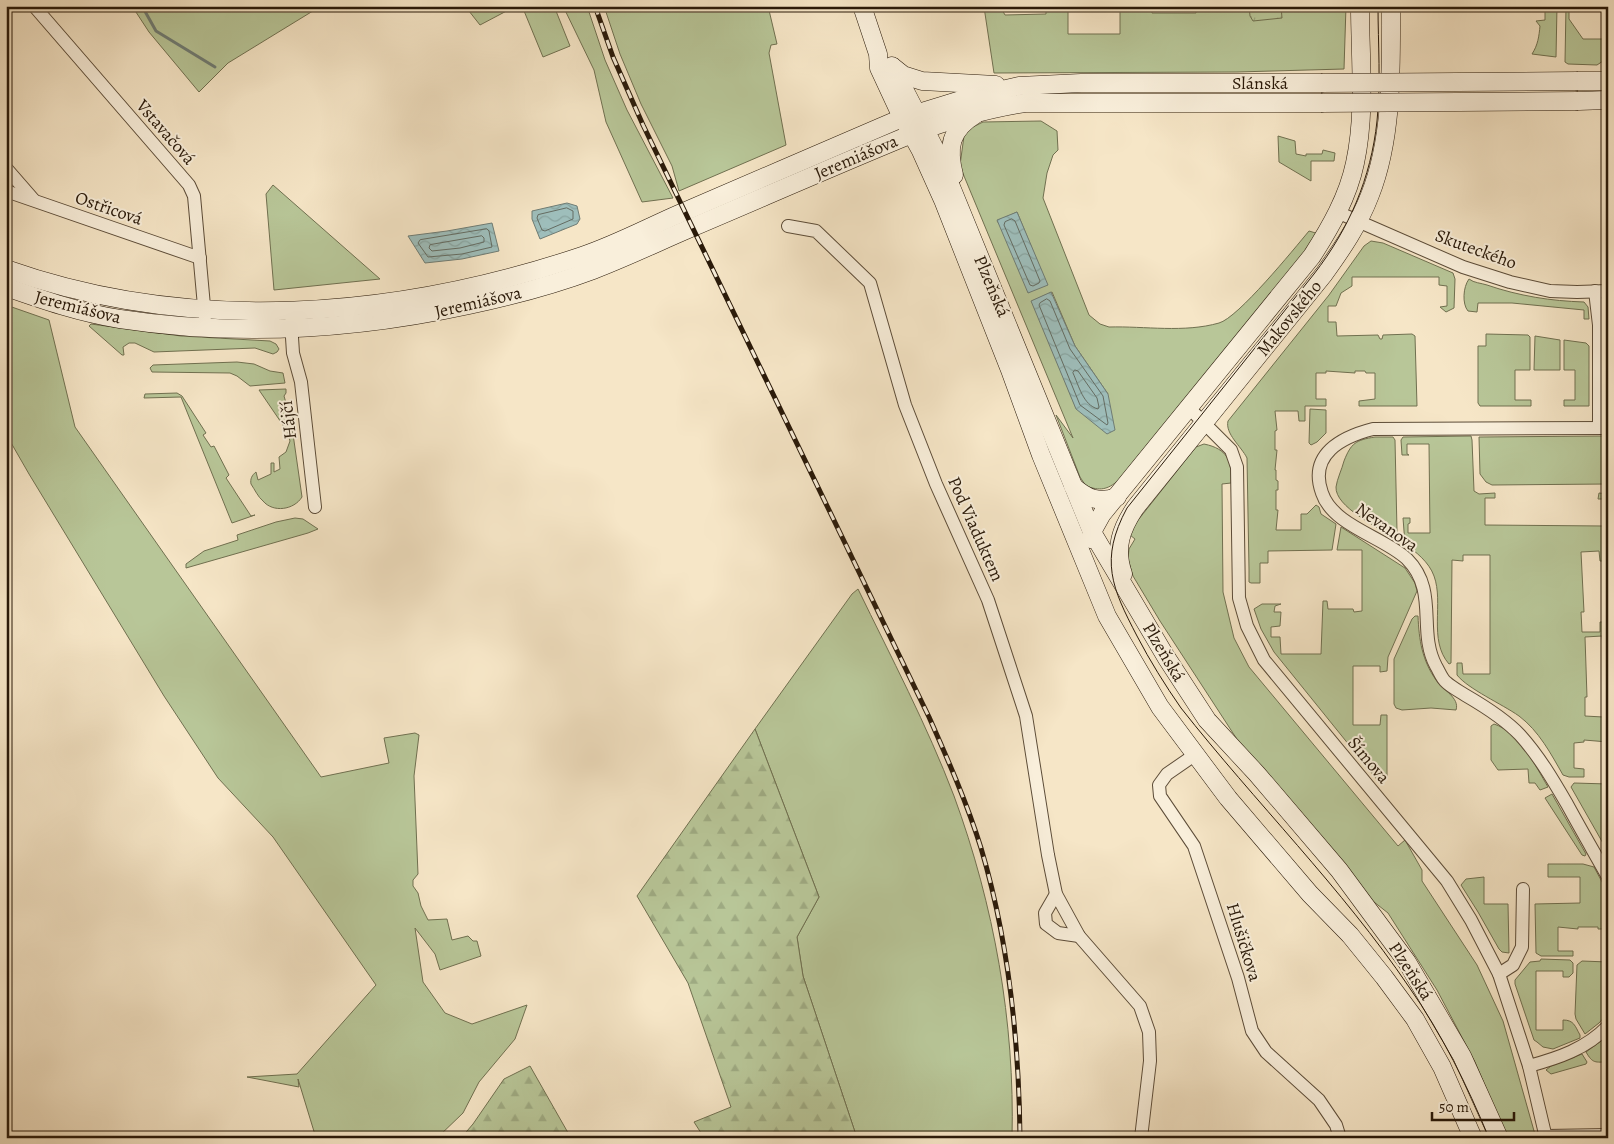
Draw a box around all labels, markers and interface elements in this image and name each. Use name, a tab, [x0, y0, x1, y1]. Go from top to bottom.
street label: Slánská	[1232, 71, 1289, 95]
street label: Vstavačová	[130, 93, 201, 170]
street label: Jeremiášova	[811, 128, 902, 185]
street label: Ostřicová	[72, 185, 146, 231]
street label: Skuteckého	[1432, 223, 1520, 275]
street label: Plzeňská	[968, 251, 1016, 321]
street label: Makovského	[1251, 275, 1327, 361]
street label: Jeremiášova	[432, 280, 524, 324]
street label: Jeremiášova	[32, 285, 124, 329]
street label: Hájčí	[274, 399, 302, 441]
street label: Pod Viaduktem	[942, 473, 1010, 585]
street label: Nevanova	[1351, 497, 1424, 558]
street label: Plzeňská	[1137, 618, 1191, 687]
street label: Šímova	[1342, 732, 1396, 789]
street label: Hlušičkova	[1221, 900, 1267, 985]
street label: Plzeňská	[1383, 937, 1439, 1005]
scale bar	[1432, 1089, 1514, 1121]
text: 50 m	[1439, 1097, 1469, 1117]

